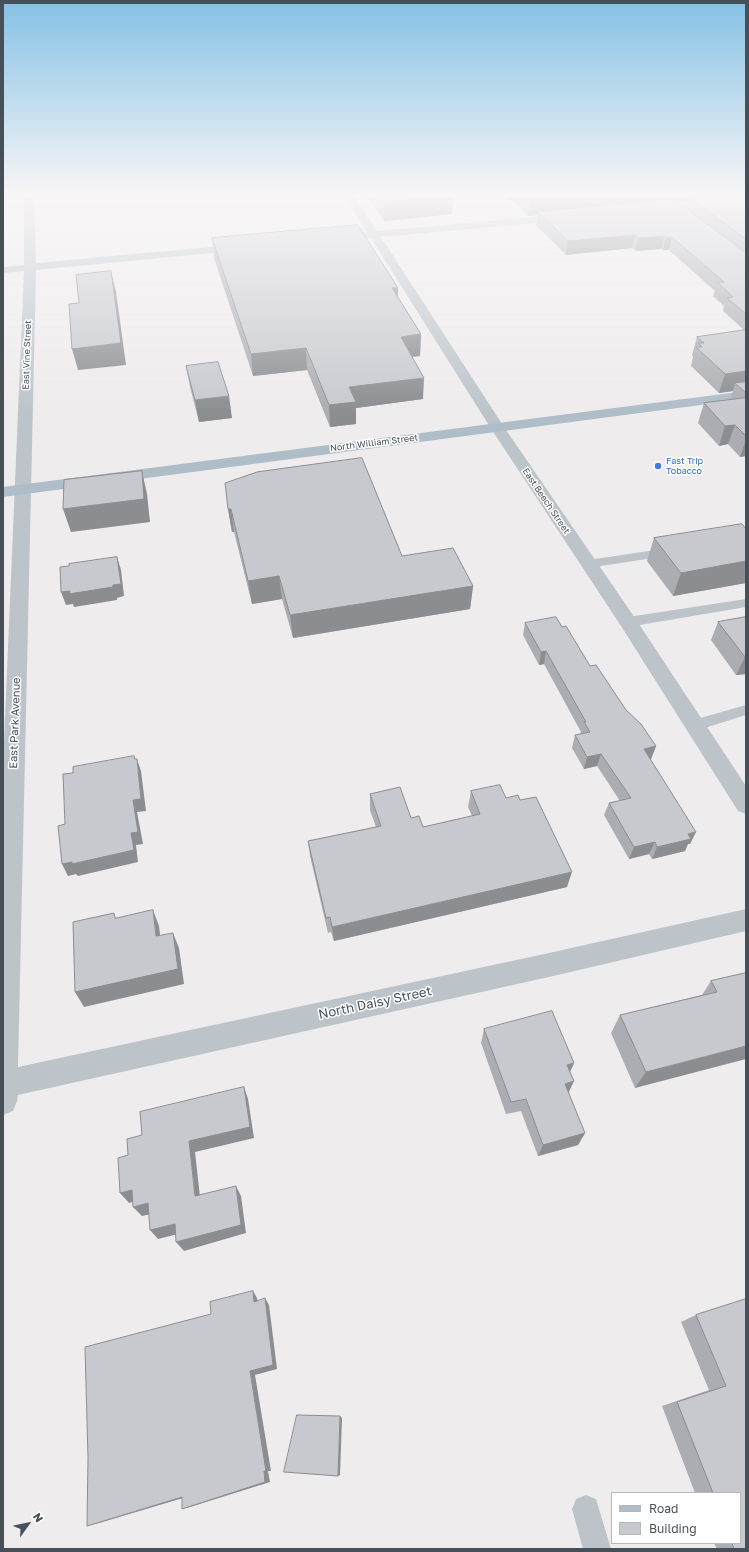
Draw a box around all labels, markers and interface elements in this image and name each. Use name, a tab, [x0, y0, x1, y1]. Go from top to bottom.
street label: East Vine Street	[20, 320, 34, 390]
street label: North William Street	[329, 432, 419, 454]
place label: Fast Trip Tobacco	[666, 456, 703, 477]
marker: Fast Trip Tobacco	[653, 461, 663, 471]
street label: East Beech Street	[520, 466, 572, 536]
street label: East Park Avenue	[7, 677, 23, 769]
street label: North Daisy Street	[317, 983, 433, 1023]
legend	[611, 1492, 741, 1544]
text: Road	[649, 1501, 678, 1516]
north arrow	[8, 1504, 48, 1544]
text: N	[31, 1510, 46, 1524]
text: Building	[649, 1521, 697, 1536]

